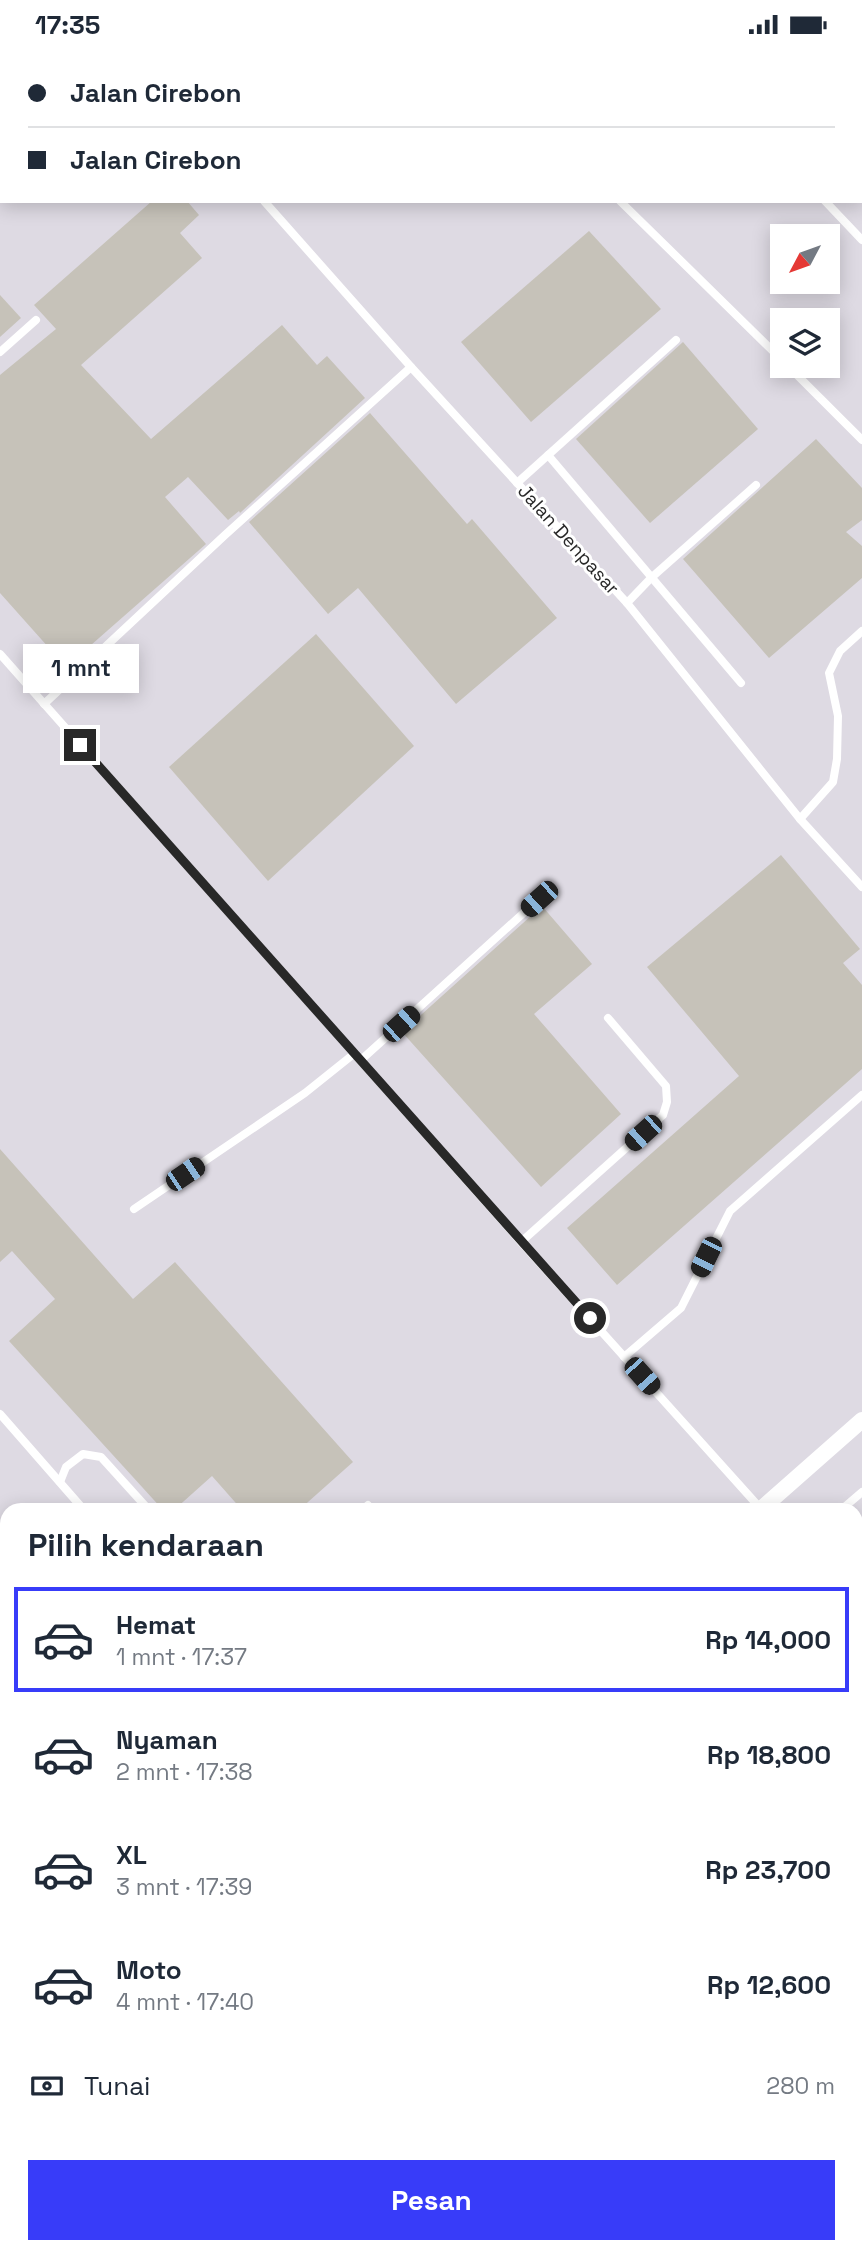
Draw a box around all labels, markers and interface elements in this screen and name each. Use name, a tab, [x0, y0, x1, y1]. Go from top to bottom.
text: 17:35	[35, 8, 100, 42]
text: Jalan Cirebon	[70, 76, 242, 110]
text: Jalan Cirebon	[70, 143, 242, 177]
north arrow	[770, 224, 840, 294]
map controls	[770, 224, 840, 378]
button: layers	[770, 308, 840, 378]
street label: Jalan Denpasar	[512, 479, 625, 600]
callout: 1 mnt	[22, 643, 138, 693]
text: 1 mnt	[51, 653, 111, 683]
route end	[64, 729, 96, 761]
car	[517, 877, 562, 921]
car	[379, 1002, 424, 1046]
car	[621, 1111, 666, 1155]
car	[162, 1154, 209, 1194]
car	[688, 1234, 725, 1280]
route start	[574, 1302, 606, 1334]
car	[621, 1353, 664, 1399]
text: Pilih kendaraan	[28, 1525, 264, 1565]
icon: car	[32, 1608, 95, 1671]
text: Hemat	[116, 1608, 196, 1642]
text: Rp 14,000	[705, 1623, 831, 1657]
text: 1 mnt · 17:37	[116, 1642, 247, 1672]
icon: car	[32, 1723, 95, 1786]
text: Nyaman	[116, 1723, 218, 1757]
text: Rp 18,800	[707, 1738, 831, 1772]
text: 2 mnt · 17:38	[116, 1757, 253, 1787]
icon: car	[32, 1838, 95, 1901]
text: XL	[116, 1838, 147, 1872]
text: Rp 23,700	[705, 1853, 831, 1887]
text: 3 mnt · 17:39	[116, 1872, 252, 1902]
icon: car	[32, 1953, 95, 2016]
text: Moto	[116, 1953, 182, 1987]
text: Rp 12,600	[707, 1968, 831, 2002]
text: 4 mnt · 17:40	[116, 1987, 254, 2017]
icon: cash	[28, 2067, 66, 2105]
text: Tunai	[84, 2069, 150, 2103]
text: 280 m	[766, 2071, 835, 2101]
button: Pesan	[28, 2160, 835, 2240]

